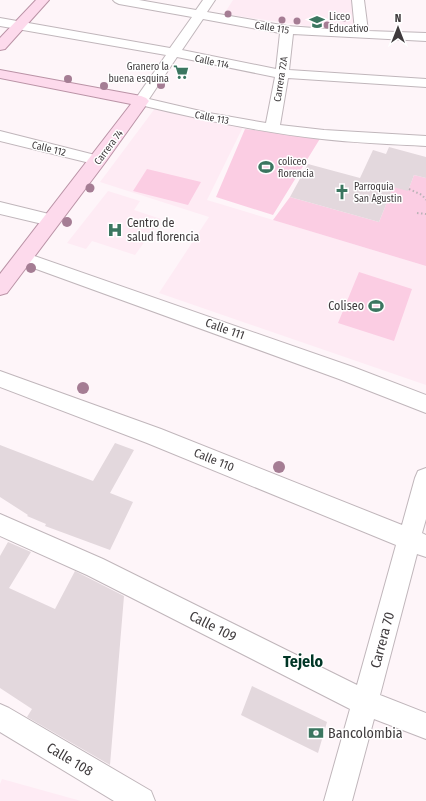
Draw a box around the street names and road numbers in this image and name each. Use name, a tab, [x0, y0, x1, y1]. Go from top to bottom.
street label: Calle 115	[254, 19, 290, 37]
street label: Calle 114	[194, 52, 230, 71]
street label: Carrera 72A	[271, 55, 291, 103]
street label: Calle 113	[194, 109, 230, 127]
street label: Carrera 74	[92, 128, 126, 167]
street label: Calle 112	[31, 139, 67, 159]
street label: Calle 111	[204, 316, 246, 342]
street label: Calle 110	[192, 446, 236, 474]
street label: Calle 109	[186, 607, 239, 646]
street label: Carrera 70	[367, 610, 398, 670]
street label: Calle 108	[44, 739, 96, 780]

